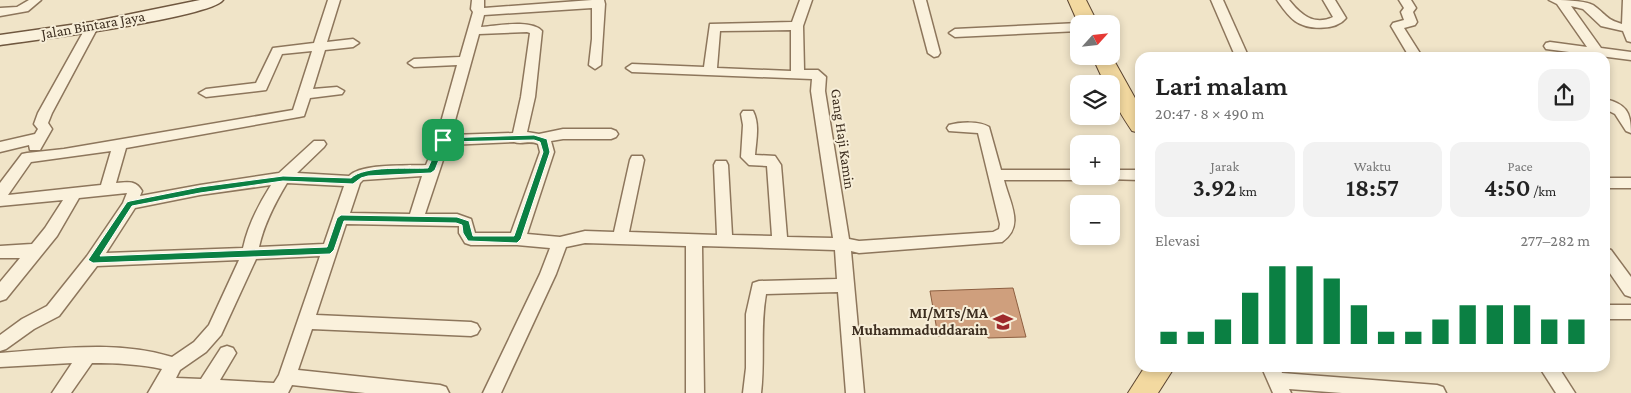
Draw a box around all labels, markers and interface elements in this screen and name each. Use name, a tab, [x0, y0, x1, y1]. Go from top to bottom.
street label: Jalan Bintara Jaya	[38, 8, 146, 43]
north arrow	[1070, 15, 1120, 65]
map controls	[1070, 15, 1120, 245]
button: share	[1538, 69, 1590, 121]
text: Lari malam	[1155, 70, 1288, 101]
button: layers	[1070, 75, 1120, 125]
street label: Gang Haji Kamin	[827, 88, 858, 190]
text: 20:47 · 8 × 490 m	[1155, 105, 1264, 122]
pin	[422, 119, 464, 161]
icon: arrive	[429, 126, 457, 154]
button: +	[1070, 135, 1120, 185]
text: Jarak	[1211, 158, 1239, 174]
text: Waktu	[1354, 158, 1391, 174]
text: Pace	[1508, 158, 1533, 174]
text: 3.92	[1193, 174, 1236, 201]
text: 18:57	[1346, 174, 1399, 201]
text: 4:50	[1484, 174, 1531, 201]
text: km	[1236, 183, 1257, 199]
text: /km	[1531, 183, 1556, 199]
button: −	[1070, 195, 1120, 245]
text: Elevasi	[1155, 232, 1200, 249]
text: 277–282 m	[1520, 232, 1590, 249]
place label: MI/MTs/MA Muhammaduddarain	[851, 305, 989, 338]
school or university icon: MI/MTs/MA Muhammaduddarain	[992, 311, 1014, 333]

